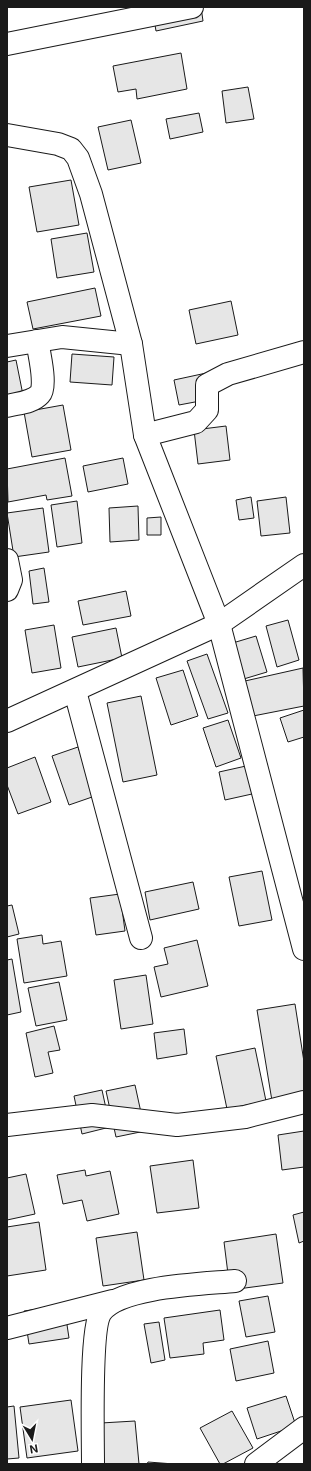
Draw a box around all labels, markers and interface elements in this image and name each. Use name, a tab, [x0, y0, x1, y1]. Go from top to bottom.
north arrow	[12, 1419, 52, 1459]
text: N	[28, 1441, 39, 1456]

